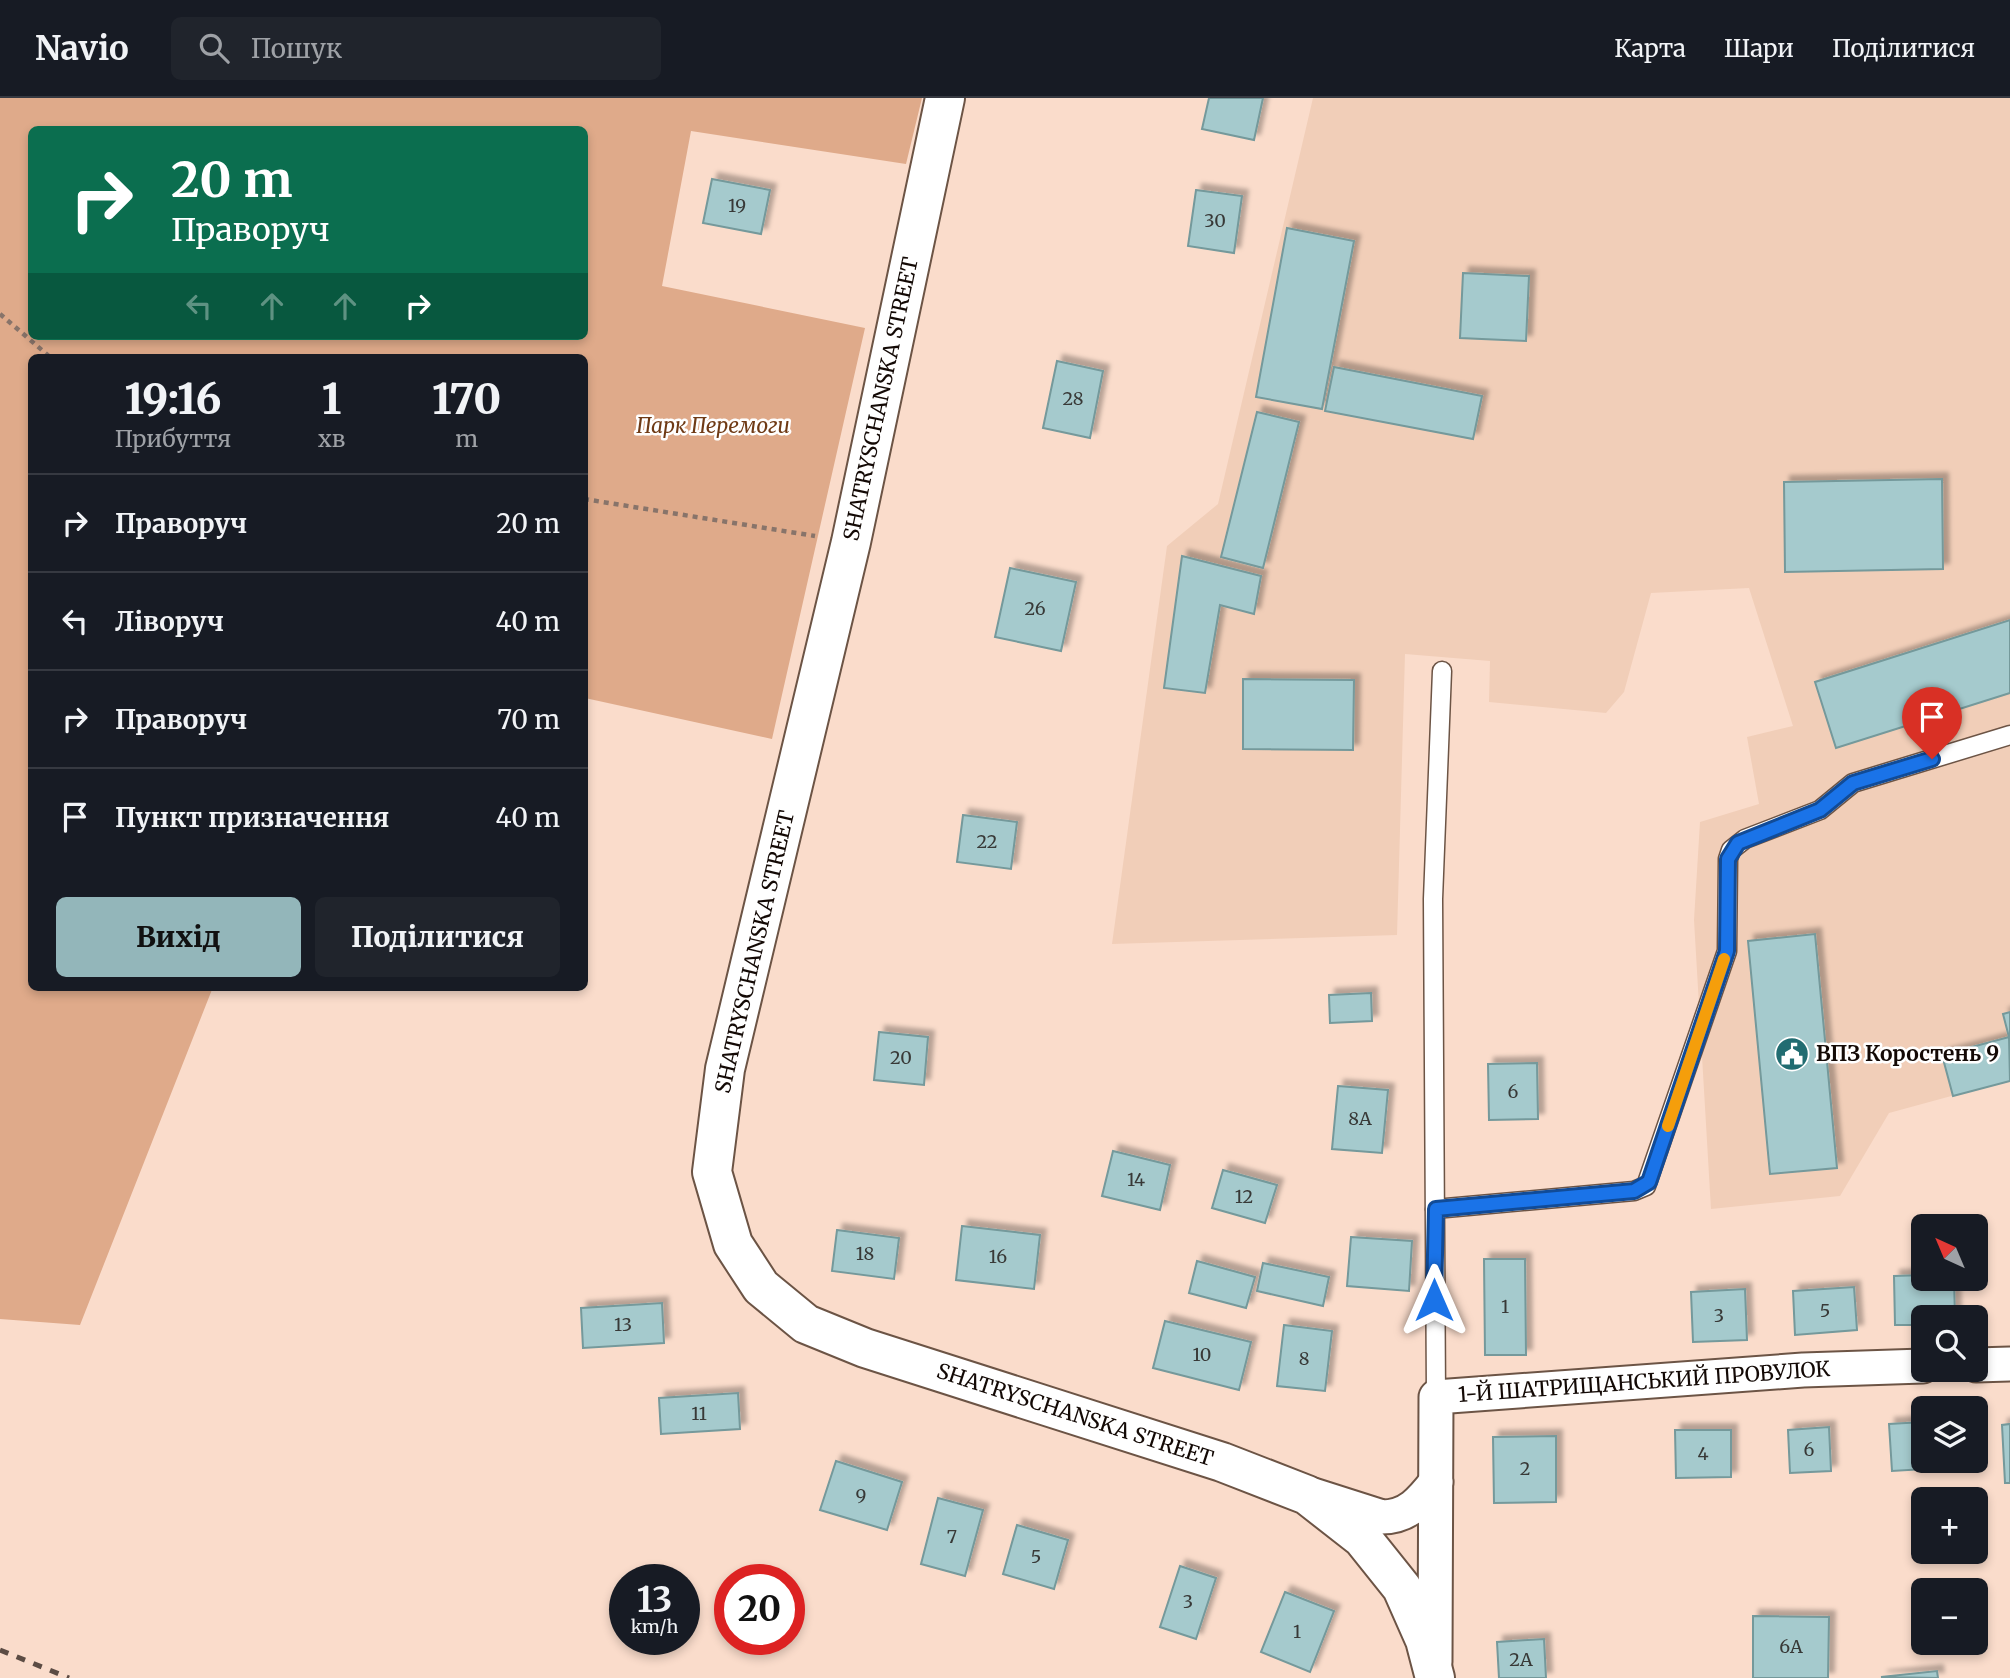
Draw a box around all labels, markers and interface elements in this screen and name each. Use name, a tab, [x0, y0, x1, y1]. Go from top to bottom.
search box	[171, 17, 661, 80]
text: Navio	[35, 28, 129, 69]
icon: search	[195, 29, 233, 67]
text: Пошук	[251, 32, 342, 65]
text: Карта	[1614, 33, 1686, 64]
text: Шари	[1724, 33, 1794, 64]
text: Поділитися	[1832, 33, 1975, 64]
text: 20 m	[171, 149, 292, 210]
icon: right	[56, 154, 147, 245]
house number: 19	[728, 194, 746, 217]
house number: 30	[1204, 209, 1226, 232]
text: Праворуч	[171, 210, 330, 250]
street label: SHATRYSCHANSKA STREET	[837, 254, 924, 543]
icon: left	[180, 287, 218, 325]
icon: ahead	[253, 287, 291, 325]
icon: ahead	[326, 287, 364, 325]
icon: right	[399, 287, 437, 325]
text: 19:16	[125, 373, 221, 425]
text: 1	[322, 373, 341, 425]
text: 170	[432, 373, 501, 425]
house number: 28	[1062, 387, 1084, 410]
park label: Парк Перемоги	[636, 412, 790, 439]
text: Прибуття	[115, 424, 231, 453]
text: хв	[318, 424, 345, 453]
text: m	[455, 424, 478, 453]
icon: right	[56, 504, 94, 542]
text: Праворуч	[115, 507, 247, 540]
text: 20 m	[496, 507, 560, 540]
house number: 26	[1024, 597, 1046, 620]
icon: left	[56, 602, 94, 640]
text: Ліворуч	[115, 605, 224, 638]
text: 40 m	[496, 605, 560, 638]
pin	[1902, 687, 1962, 759]
icon: arrive	[1913, 698, 1951, 736]
icon: right	[56, 700, 94, 738]
text: Праворуч	[115, 703, 247, 736]
text: 70 m	[497, 703, 560, 736]
icon: arrive	[56, 798, 94, 836]
text: Пункт призначення	[115, 801, 389, 834]
text: 40 m	[496, 801, 560, 834]
street label: SHATRYSCHANSKA STREET	[709, 808, 800, 1096]
house number: 22	[976, 830, 998, 853]
button: Вихід	[56, 897, 301, 977]
button: Поділитися	[315, 897, 560, 977]
public building icon: ВПЗ Коростень 9	[1773, 1035, 1811, 1073]
place label: ВПЗ Коростень 9	[1816, 1040, 1999, 1067]
house number: 20	[890, 1046, 912, 1069]
house number: 6	[1508, 1080, 1519, 1103]
house number: 8А	[1348, 1107, 1372, 1130]
house number: 14	[1127, 1168, 1145, 1191]
house number: 12	[1235, 1185, 1253, 1208]
north arrow	[1911, 1214, 1988, 1292]
map controls	[1911, 1214, 1988, 1655]
house number: 18	[856, 1242, 874, 1265]
house number: 16	[989, 1245, 1007, 1268]
position arrow	[1397, 1263, 1471, 1337]
house number: 1	[1501, 1295, 1509, 1318]
house number: 5	[1820, 1299, 1830, 1322]
house number: 3	[1714, 1304, 1724, 1327]
button: search	[1911, 1305, 1988, 1382]
house number: 13	[614, 1313, 632, 1336]
house number: 10	[1193, 1343, 1211, 1366]
house number: 8	[1299, 1347, 1309, 1370]
street label: 1-Й ШАТРИЩАНСЬКИЙ ПРОВУЛОК	[1457, 1355, 1831, 1408]
street label: SHATRYSCHANSKA STREET	[933, 1357, 1217, 1472]
button: layers	[1911, 1396, 1988, 1473]
house number: 11	[691, 1402, 707, 1425]
house number: 6	[1804, 1438, 1815, 1461]
house number: 4	[1697, 1442, 1709, 1465]
house number: 2	[1520, 1457, 1530, 1480]
house number: 9	[856, 1484, 866, 1507]
button: +	[1911, 1487, 1988, 1564]
house number: 7	[947, 1525, 957, 1548]
house number: 5	[1031, 1545, 1041, 1568]
speed limit sign: 20	[714, 1564, 805, 1655]
text: 13	[637, 1578, 672, 1622]
button: −	[1911, 1578, 1988, 1655]
house number: 3	[1183, 1590, 1193, 1613]
text: km/h	[631, 1615, 678, 1638]
house number: 1	[1293, 1620, 1301, 1643]
house number: 6А	[1779, 1635, 1803, 1658]
house number: 2А	[1509, 1648, 1533, 1671]

